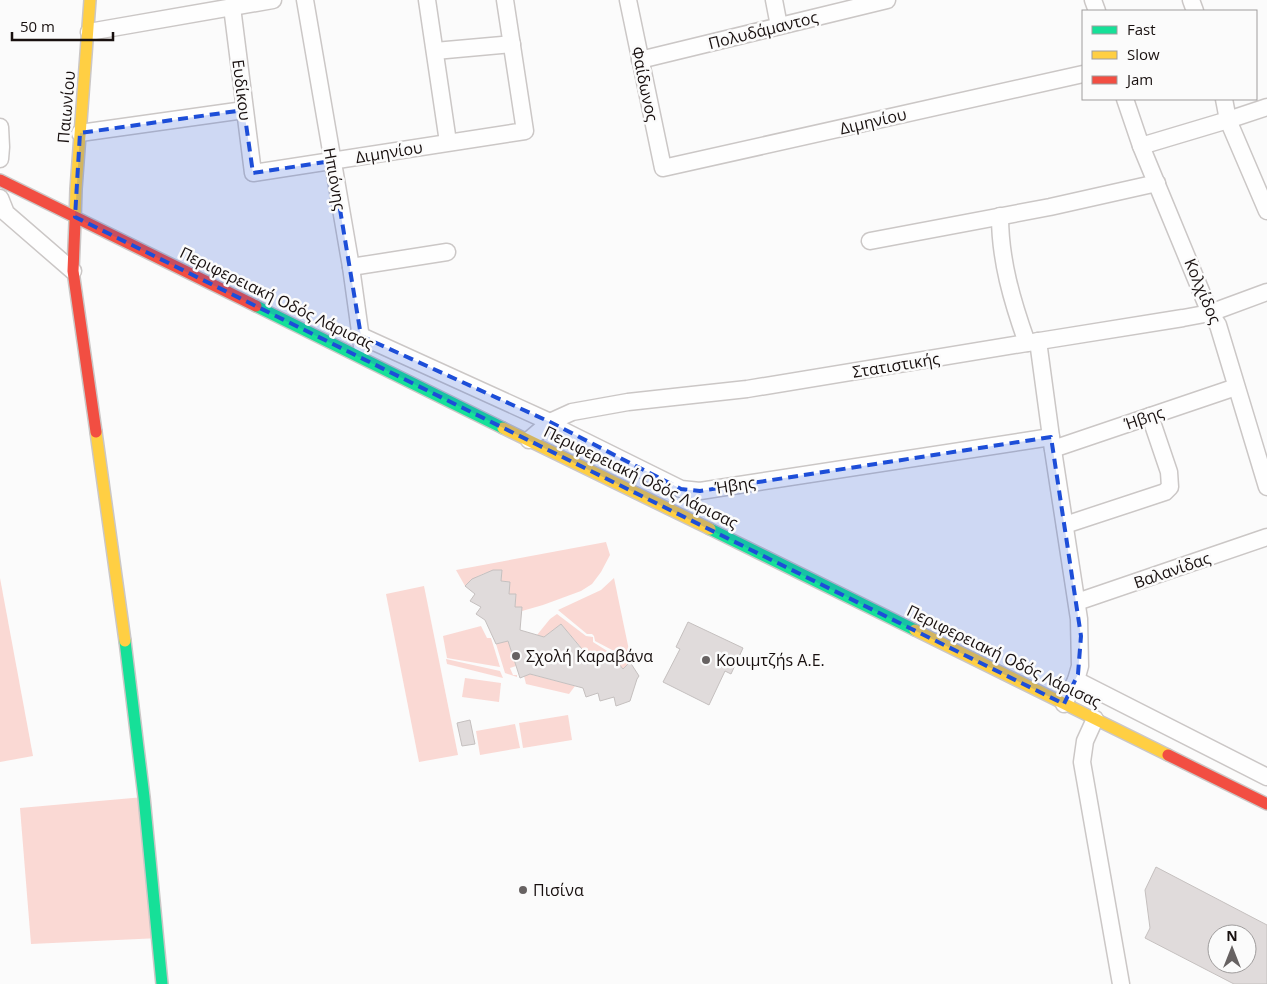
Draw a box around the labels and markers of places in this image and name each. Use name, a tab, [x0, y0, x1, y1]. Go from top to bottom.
place label: Σχολή Καραβάνα	[526, 645, 653, 667]
place label: Κουιμτζήs Α.Ε.	[716, 649, 825, 671]
marker: Σχολή Καραβάνα	[510, 650, 522, 662]
marker: Κουιμτζήs Α.Ε.	[700, 654, 712, 666]
place label: Πισίνα	[533, 879, 584, 901]
marker: Πισίνα	[517, 884, 529, 896]

